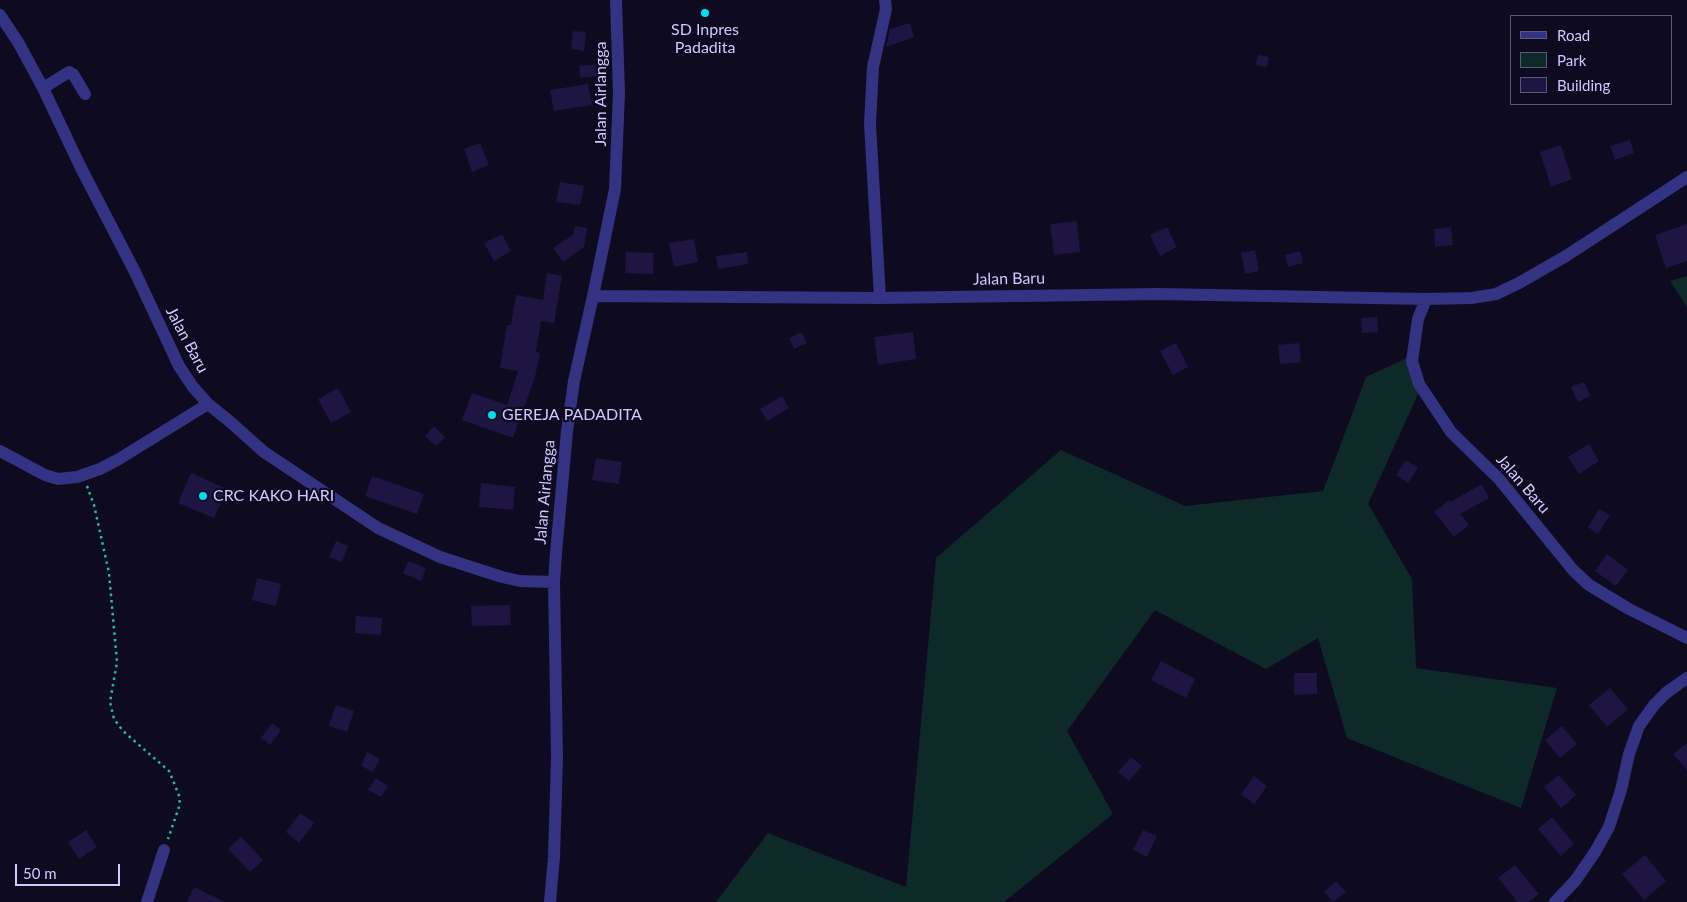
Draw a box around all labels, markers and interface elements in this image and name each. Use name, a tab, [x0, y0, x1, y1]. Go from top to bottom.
marker: SD Inpres Padadita	[699, 7, 711, 19]
legend	[1510, 15, 1672, 105]
place label: SD Inpres Padadita	[671, 20, 739, 58]
text: Road	[1557, 26, 1590, 44]
street label: Jalan Airlangga	[591, 42, 611, 146]
text: Park	[1557, 51, 1586, 69]
text: Building	[1557, 76, 1610, 94]
street label: Jalan Baru	[973, 269, 1045, 289]
street label: Jalan Baru	[162, 304, 212, 376]
place label: GEREJA PADADITA	[502, 405, 642, 425]
marker: GEREJA PADADITA	[486, 409, 498, 421]
street label: Jalan Airlangga	[531, 439, 559, 545]
street label: Jalan Baru	[1492, 451, 1554, 517]
place label: CRC KAKO HARI	[213, 486, 334, 506]
marker: CRC KAKO HARI	[197, 490, 209, 502]
scale bar	[18, 854, 122, 886]
text: 50 m	[23, 864, 57, 882]

